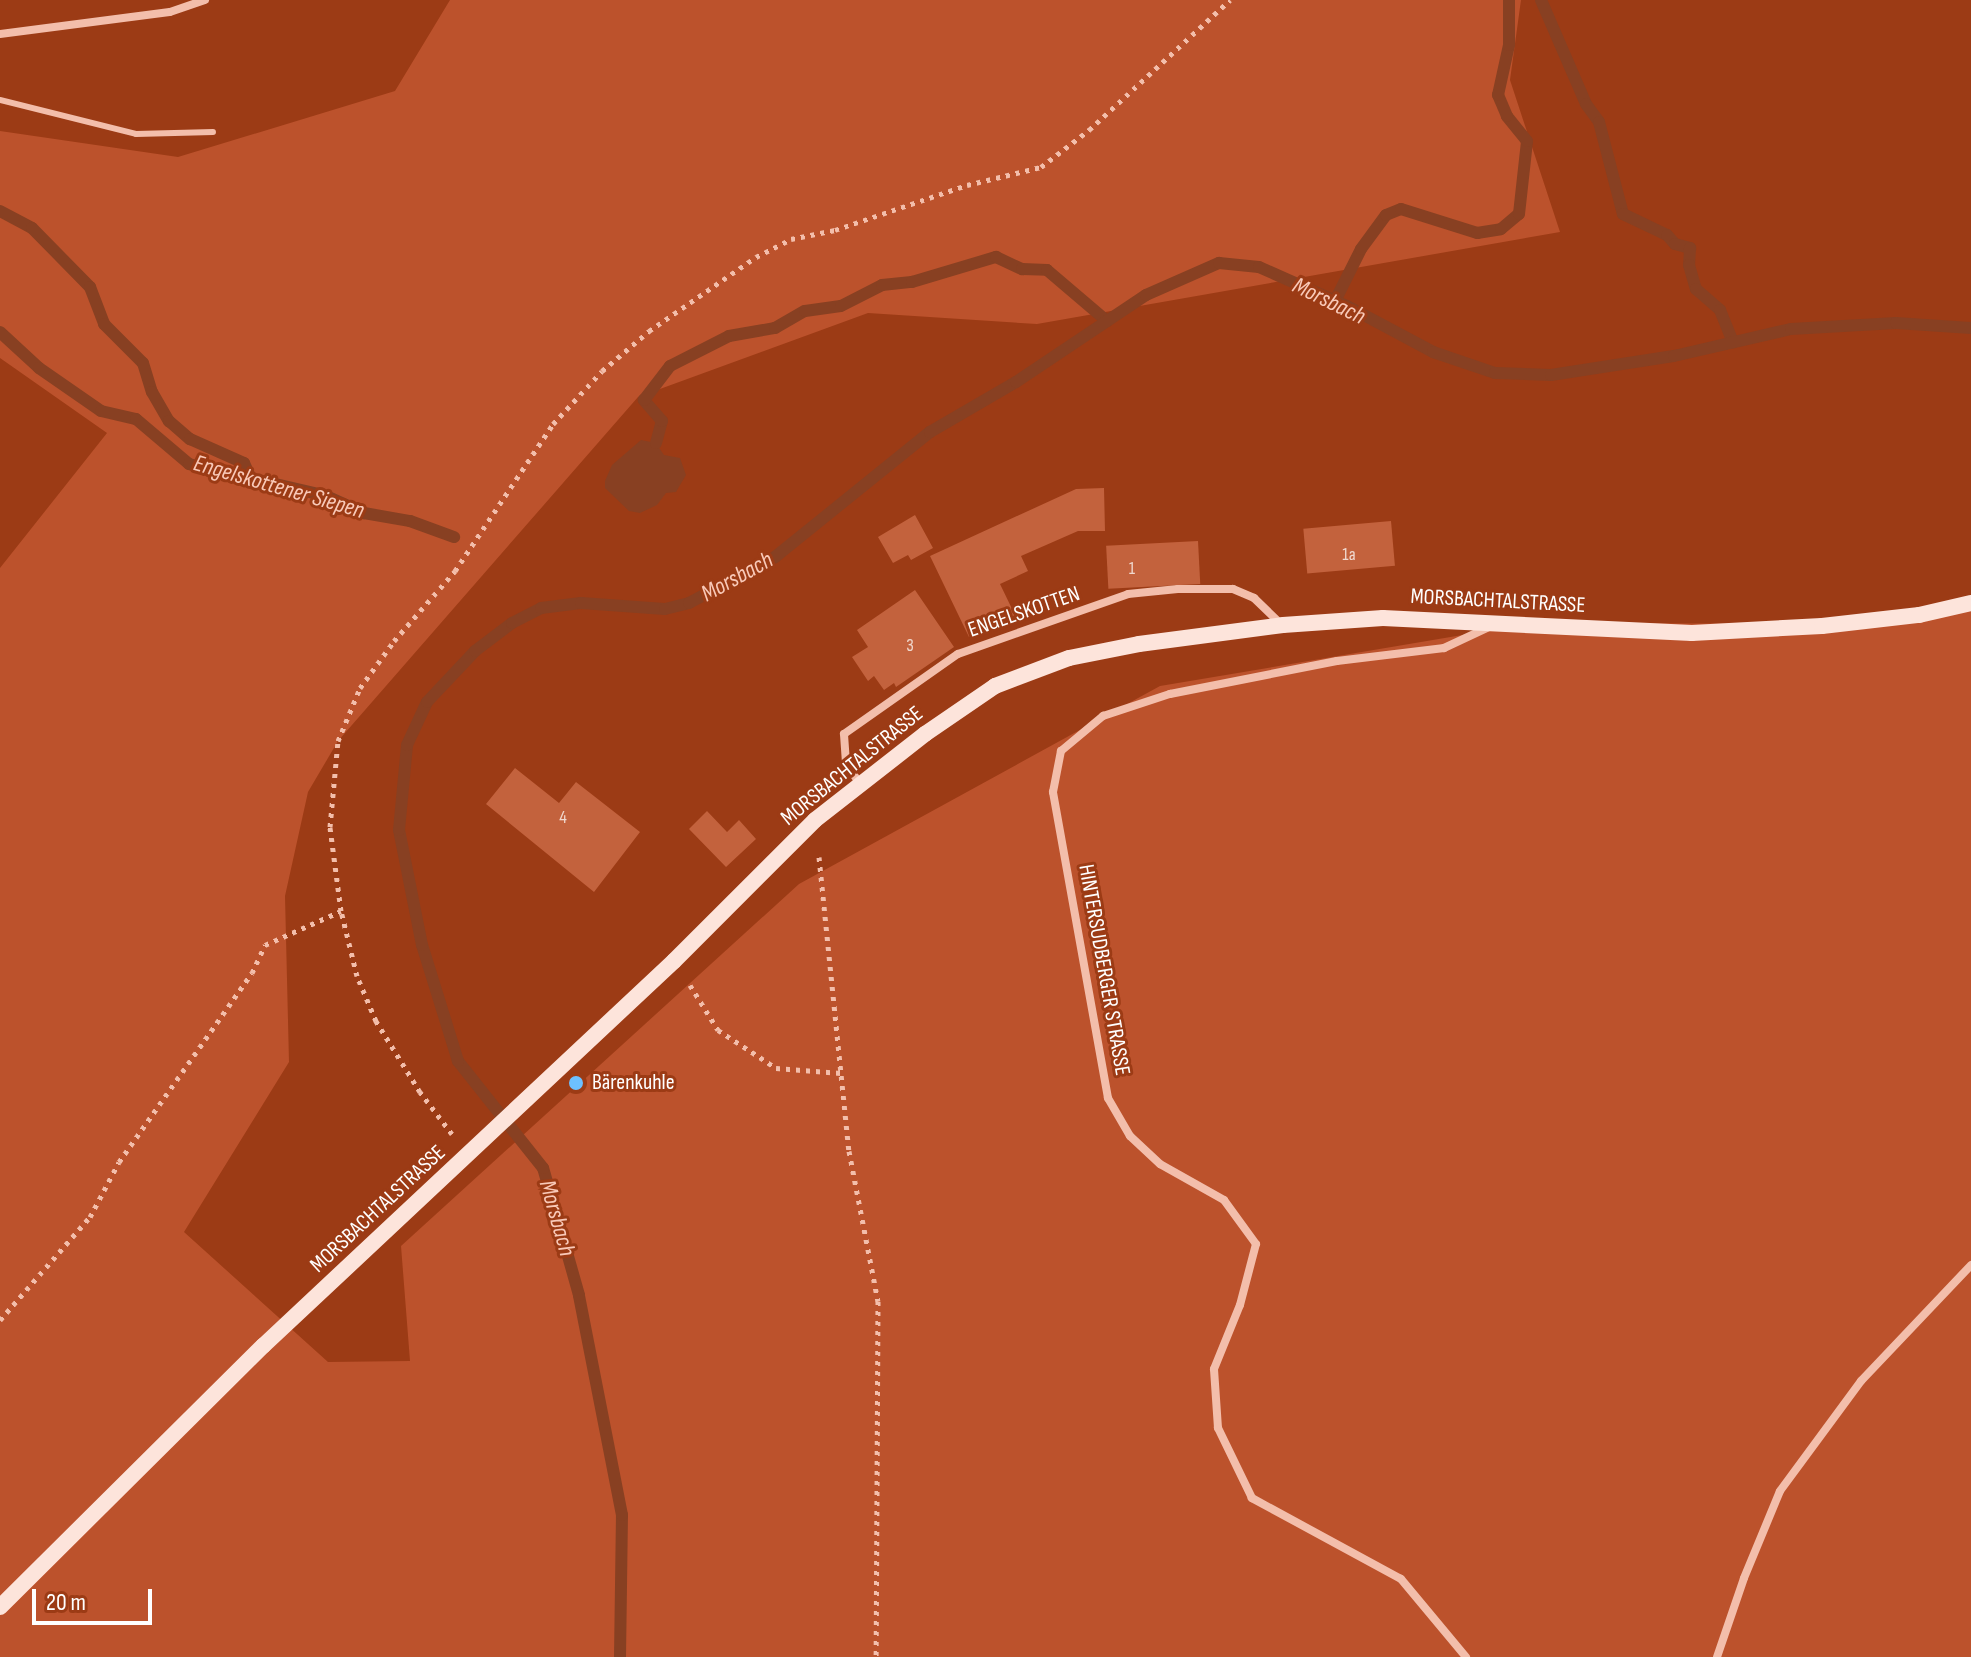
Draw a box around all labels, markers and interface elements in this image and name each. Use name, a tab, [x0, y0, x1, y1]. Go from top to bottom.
water label: Morsbach	[1288, 271, 1370, 331]
water label: Engelskottener Siepen	[190, 449, 368, 525]
house number: 1a	[1342, 544, 1356, 566]
water label: Morsbach	[696, 546, 778, 608]
house number: 1	[1129, 558, 1135, 580]
street label: ENGELSKOTTEN	[965, 581, 1083, 643]
street label: MORSBACHTALSTRASSE	[1410, 583, 1586, 619]
house number: 3	[906, 635, 914, 657]
street label: MORSBACHTALSTRASSE	[776, 701, 928, 831]
house number: 4	[559, 807, 567, 829]
street label: HINTERSUDBERGER STRASSE	[1072, 862, 1136, 1078]
place label: Bärenkuhle	[592, 1070, 674, 1096]
marker: Bärenkuhle	[567, 1074, 585, 1092]
street label: MORSBACHTALSTRASSE	[305, 1140, 451, 1278]
water label: Morsbach	[532, 1177, 582, 1259]
scale bar	[36, 1573, 156, 1623]
text: 20 m	[46, 1588, 86, 1617]

